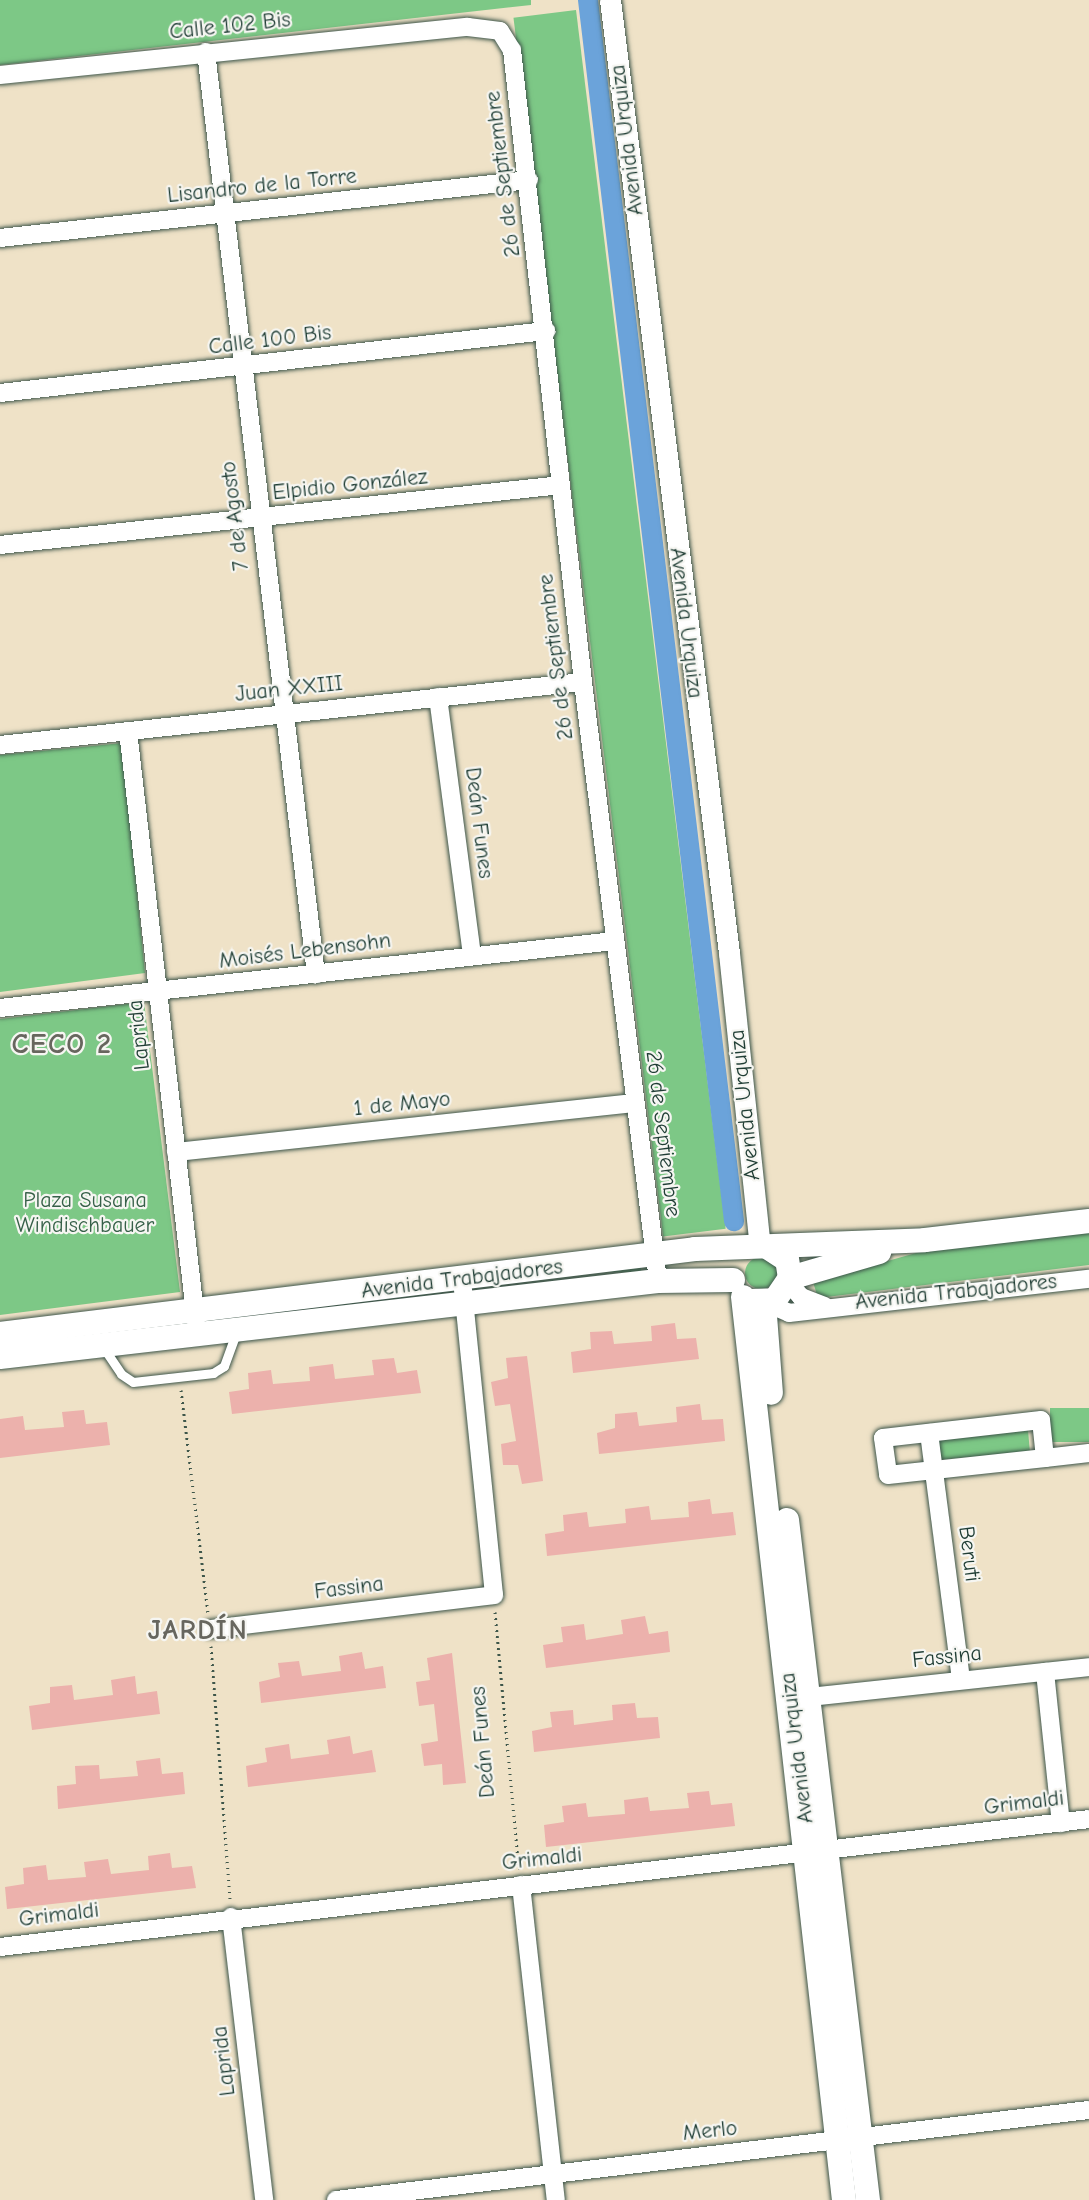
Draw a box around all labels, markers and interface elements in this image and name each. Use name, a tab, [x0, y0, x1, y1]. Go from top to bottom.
street label: Calle 102 Bis	[168, 7, 292, 45]
street label: Avenida Urquiza	[605, 63, 649, 217]
street label: 26 de Septiembre	[480, 89, 526, 259]
street label: Lisandro de la Torre	[166, 163, 358, 209]
street label: Calle 100 Bis	[207, 319, 333, 361]
street label: 7 de Agosto	[215, 460, 255, 572]
street label: Elpidio González	[271, 464, 429, 506]
street label: Avenida Urquiza	[664, 546, 708, 700]
street label: 26 de Septiembre	[533, 572, 579, 742]
street label: Juan XXIII	[234, 670, 344, 708]
street label: Deán Funes	[459, 766, 499, 880]
street label: Moisés Lebensohn	[218, 927, 392, 975]
street label: Laprida	[122, 999, 156, 1071]
district label: CECO 2	[11, 1027, 113, 1061]
street label: Avenida Urquiza	[724, 1028, 766, 1182]
street label: 26 de Septiembre	[640, 1049, 686, 1219]
street label: 1 de Mayo	[352, 1086, 452, 1122]
park label: Plaza Susana Windischbauer	[16, 1187, 154, 1238]
street label: Avenida Trabajadores	[360, 1254, 564, 1304]
street label: Avenida Trabajadores	[854, 1268, 1058, 1316]
street label: Beruti	[952, 1525, 986, 1583]
street label: Fassina	[313, 1571, 385, 1605]
district label: JARDÍN	[148, 1613, 248, 1647]
street label: Fassina	[911, 1640, 983, 1674]
street label: Avenida Urquiza	[775, 1671, 819, 1825]
street label: Deán Funes	[465, 1685, 501, 1799]
street label: Grimaldi	[982, 1785, 1066, 1821]
street label: Grimaldi	[501, 1842, 583, 1876]
street label: Grimaldi	[17, 1897, 101, 1933]
street label: Laprida	[207, 2024, 241, 2098]
street label: Merlo	[681, 2115, 739, 2147]

